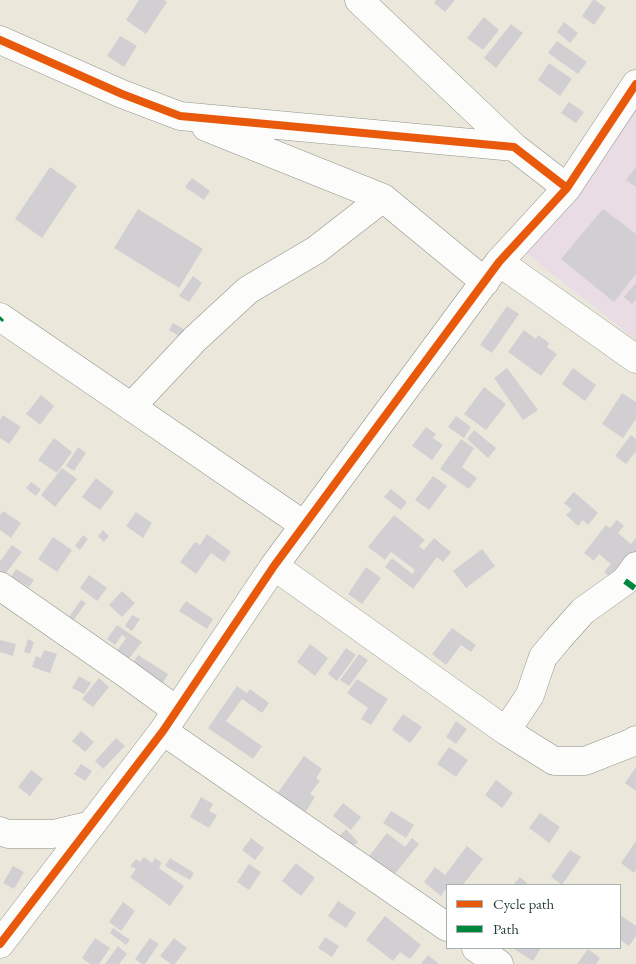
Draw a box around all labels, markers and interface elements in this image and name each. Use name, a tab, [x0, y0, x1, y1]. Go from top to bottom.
legend	[446, 884, 621, 949]
text: Cycle path	[493, 894, 554, 913]
text: Path	[493, 919, 519, 938]

